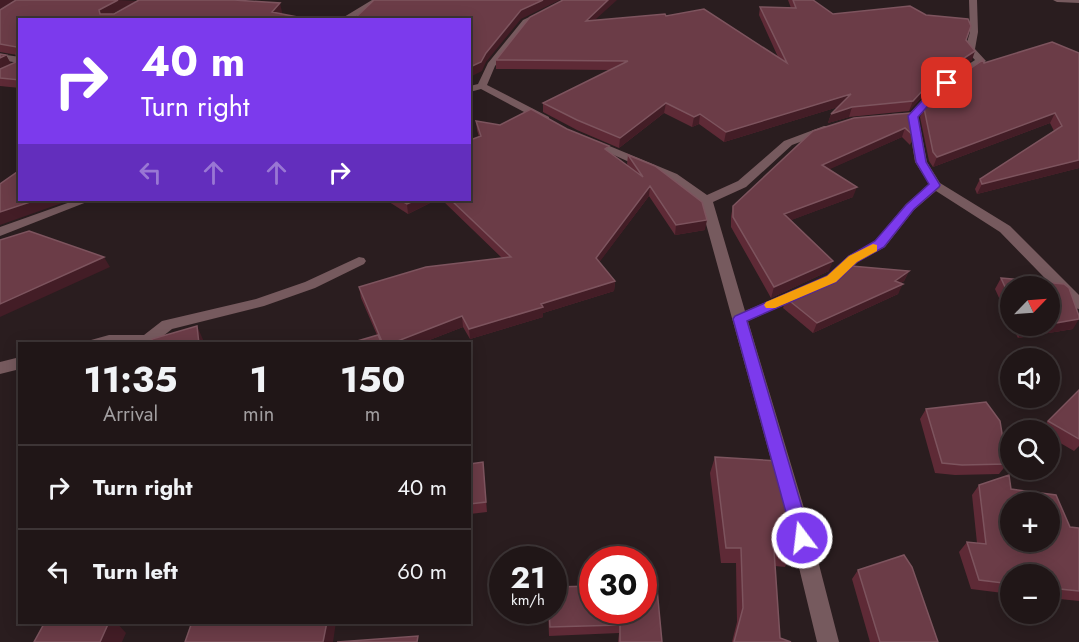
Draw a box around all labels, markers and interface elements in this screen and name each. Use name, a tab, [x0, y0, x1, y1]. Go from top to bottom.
text: 40 m	[141, 31, 245, 92]
icon: right	[42, 42, 120, 120]
pin	[921, 57, 972, 108]
icon: arrive	[930, 66, 963, 99]
text: Turn right	[141, 87, 249, 126]
icon: left	[134, 156, 167, 189]
icon: ahead	[197, 156, 230, 189]
icon: ahead	[260, 156, 293, 189]
icon: right	[323, 156, 356, 189]
north arrow	[1000, 276, 1060, 336]
map controls	[1000, 276, 1060, 624]
button: sound	[1000, 348, 1060, 408]
text: 11:35	[84, 353, 177, 405]
text: 1	[250, 353, 268, 405]
text: 150	[340, 353, 405, 405]
text: Arrival	[103, 400, 158, 429]
text: min	[243, 400, 274, 429]
text: m	[365, 400, 380, 429]
button: search	[1000, 420, 1060, 480]
icon: right	[42, 471, 75, 504]
text: Turn right	[93, 471, 193, 503]
text: 40 m	[397, 471, 447, 503]
button: +	[1000, 492, 1060, 552]
position arrow	[770, 506, 834, 570]
speed limit sign: 30	[579, 546, 657, 624]
icon: left	[42, 555, 75, 588]
text: Turn left	[93, 555, 178, 587]
text: 60 m	[397, 555, 447, 587]
text: 21	[511, 556, 545, 599]
button: −	[1000, 564, 1060, 624]
text: km/h	[511, 589, 545, 611]

